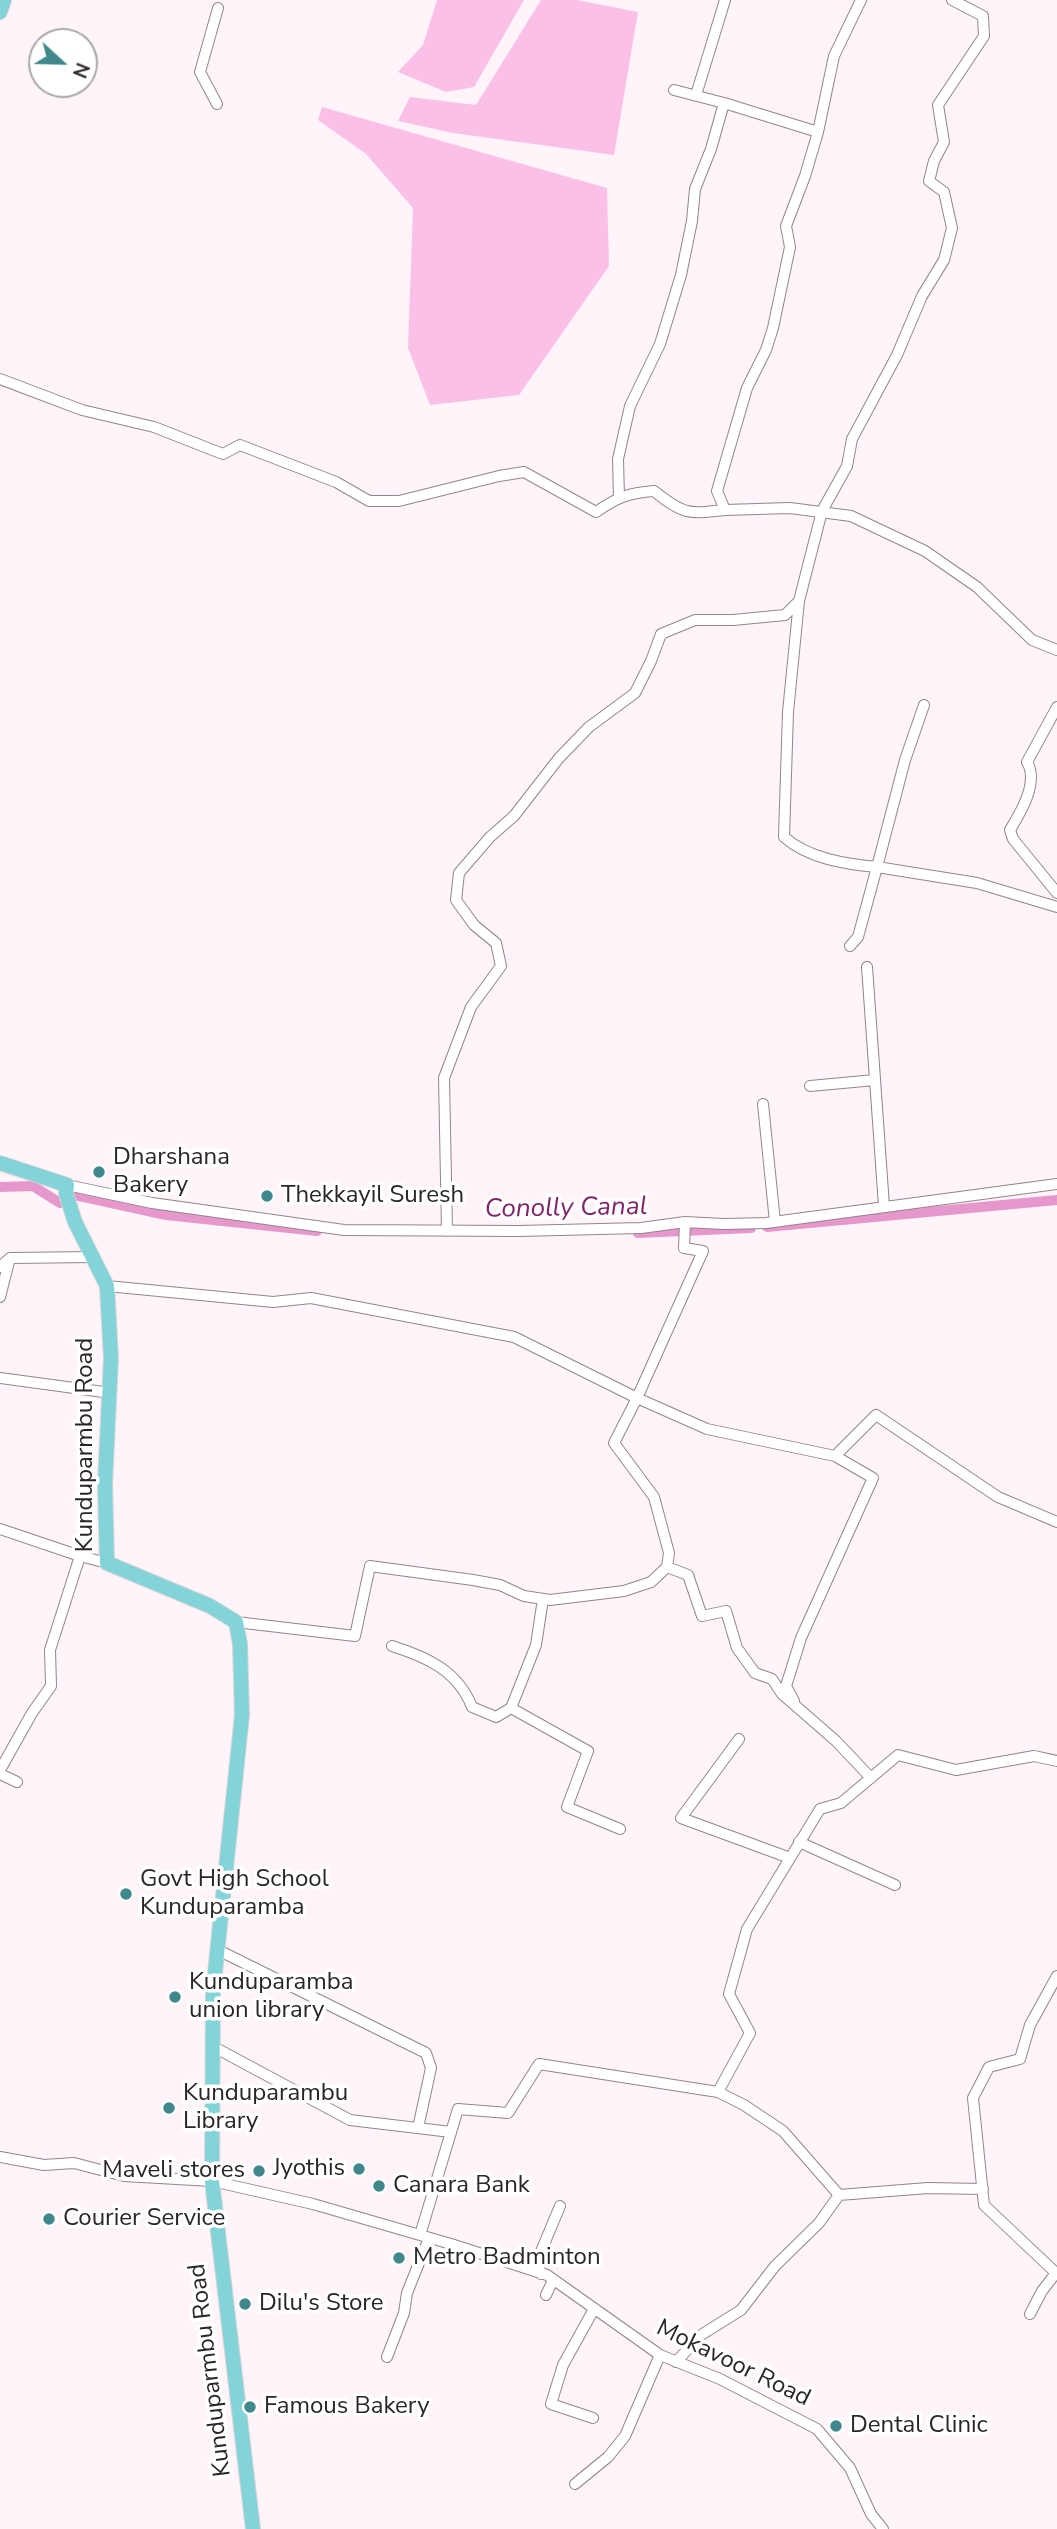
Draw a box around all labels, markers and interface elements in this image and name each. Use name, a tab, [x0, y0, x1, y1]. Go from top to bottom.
north arrow	[28, 28, 98, 98]
text: N	[66, 59, 95, 82]
place label: Dharshana Bakery	[113, 1144, 230, 1200]
marker: Dharshana Bakery	[91, 1164, 107, 1180]
place label: Thekkayil Suresh	[281, 1182, 464, 1210]
marker: Thekkayil Suresh	[259, 1188, 275, 1204]
water label: Conolly Canal	[484, 1192, 648, 1226]
street label: Kunduparmbu Road	[72, 1338, 100, 1552]
place label: Govt High School Kunduparamba	[140, 1866, 329, 1922]
marker: Govt High School Kunduparamba	[118, 1886, 134, 1902]
place label: Kunduparamba union library	[189, 1969, 353, 2025]
marker: Kunduparamba union library	[167, 1989, 183, 2005]
place label: Kunduparambu Library	[183, 2080, 348, 2136]
marker: Kunduparambu Library	[161, 2100, 177, 2116]
place label: Jyothis	[273, 2155, 345, 2183]
place label: Maveli stores	[102, 2157, 245, 2185]
marker: Jyothis	[351, 2161, 367, 2177]
marker: Maveli stores	[251, 2163, 267, 2179]
place label: Canara Bank	[393, 2172, 530, 2200]
marker: Canara Bank	[371, 2178, 387, 2194]
place label: Courier Service	[63, 2205, 225, 2233]
marker: Courier Service	[41, 2211, 57, 2227]
place label: Metro Badminton	[413, 2244, 601, 2272]
marker: Metro Badminton	[391, 2250, 407, 2266]
street label: Kunduparmbu Road	[184, 2262, 238, 2478]
place label: Dilu's Store	[259, 2290, 384, 2318]
marker: Dilu's Store	[237, 2296, 253, 2312]
street label: Mokavoor Road	[651, 2314, 815, 2414]
place label: Famous Bakery	[264, 2393, 430, 2421]
marker: Famous Bakery	[242, 2399, 258, 2415]
place label: Dental Clinic	[850, 2412, 988, 2440]
marker: Dental Clinic	[828, 2418, 844, 2434]

